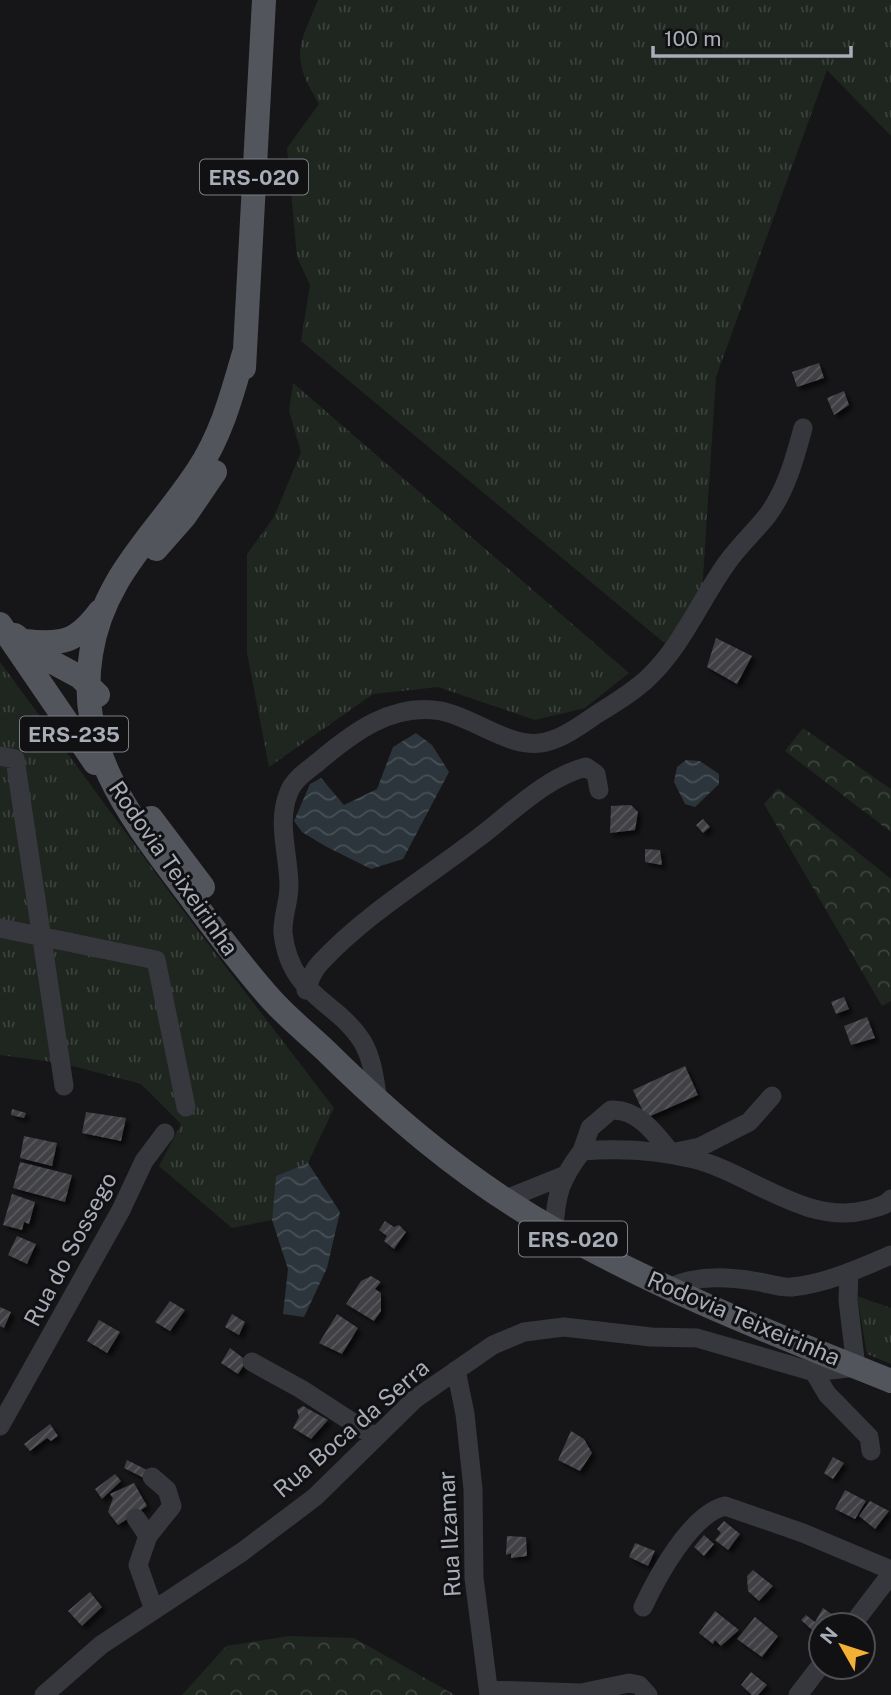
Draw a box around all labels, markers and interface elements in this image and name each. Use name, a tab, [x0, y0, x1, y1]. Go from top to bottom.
scale bar	[653, 14, 851, 58]
text: 100 m	[664, 26, 721, 51]
road number: ERS-020	[200, 160, 308, 194]
road number: ERS-235	[20, 716, 128, 752]
street label: Rodovia Teixeirinha	[104, 776, 244, 960]
street label: Rua do Sossego	[18, 1167, 122, 1331]
road number: ERS-020	[519, 1222, 627, 1256]
street label: Rodovia Teixeirinha	[644, 1265, 844, 1371]
street label: Rua Boca da Serra	[268, 1353, 434, 1503]
street label: Rua Ilzamar	[432, 1470, 466, 1598]
north arrow	[807, 1611, 877, 1681]
text: N	[816, 1623, 842, 1648]

